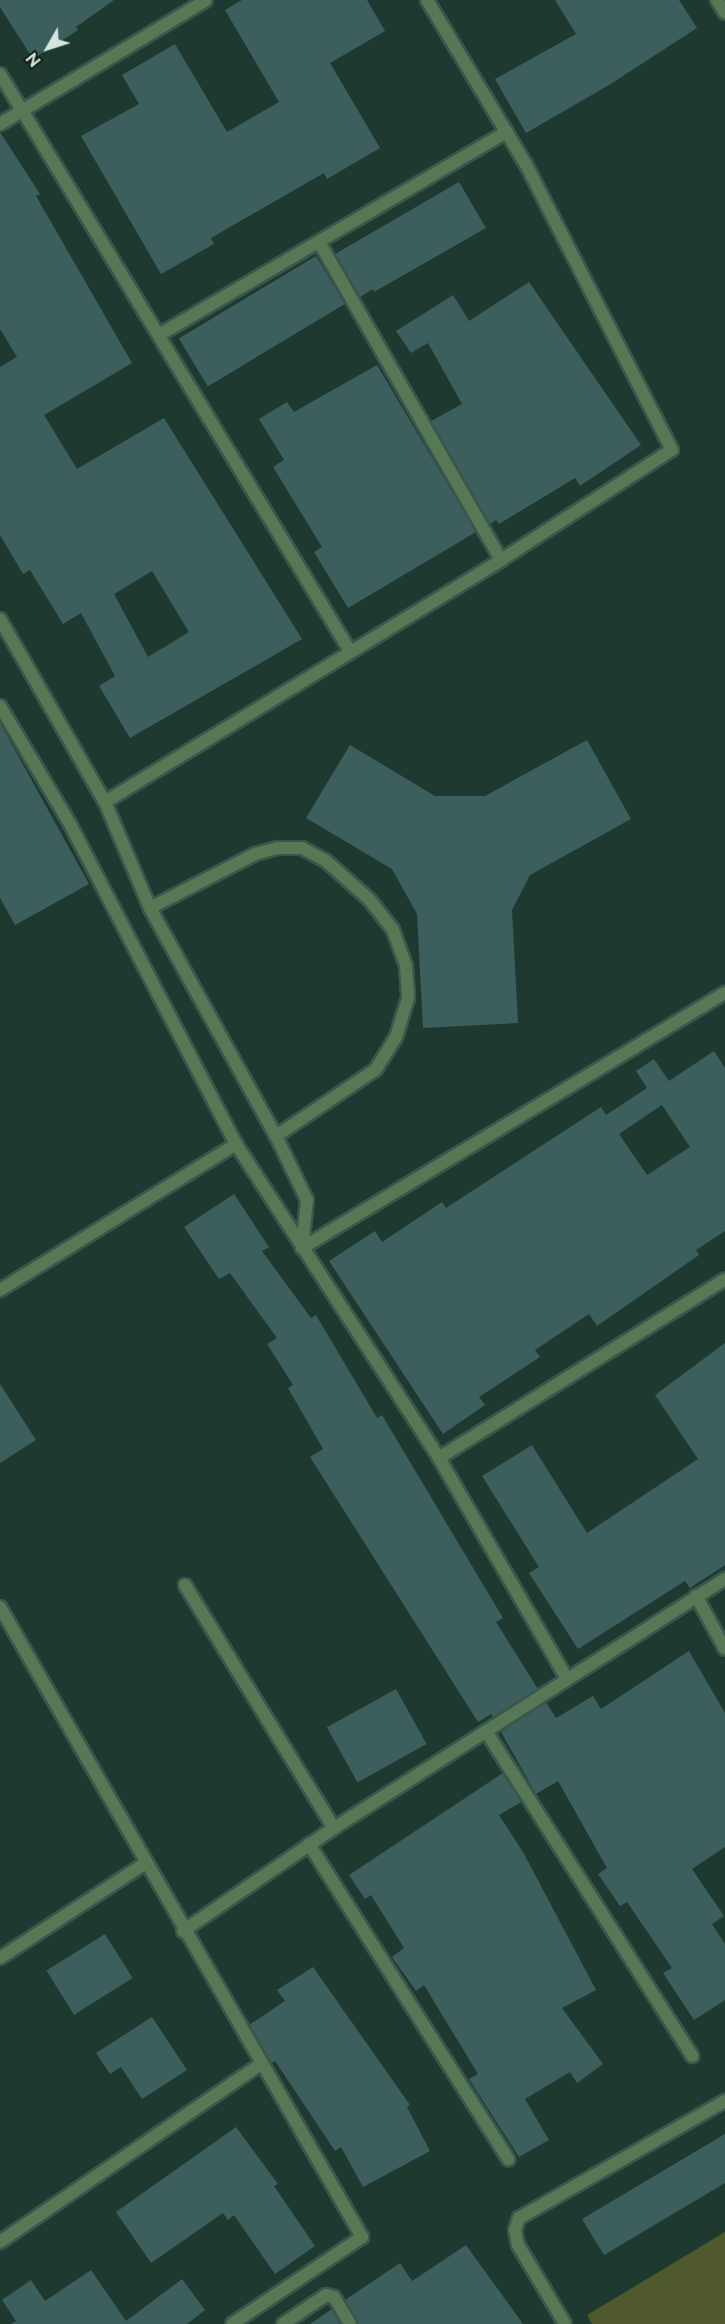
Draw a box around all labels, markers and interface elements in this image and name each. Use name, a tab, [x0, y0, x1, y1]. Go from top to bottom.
north arrow	[18, 18, 78, 78]
text: N	[22, 49, 45, 70]

